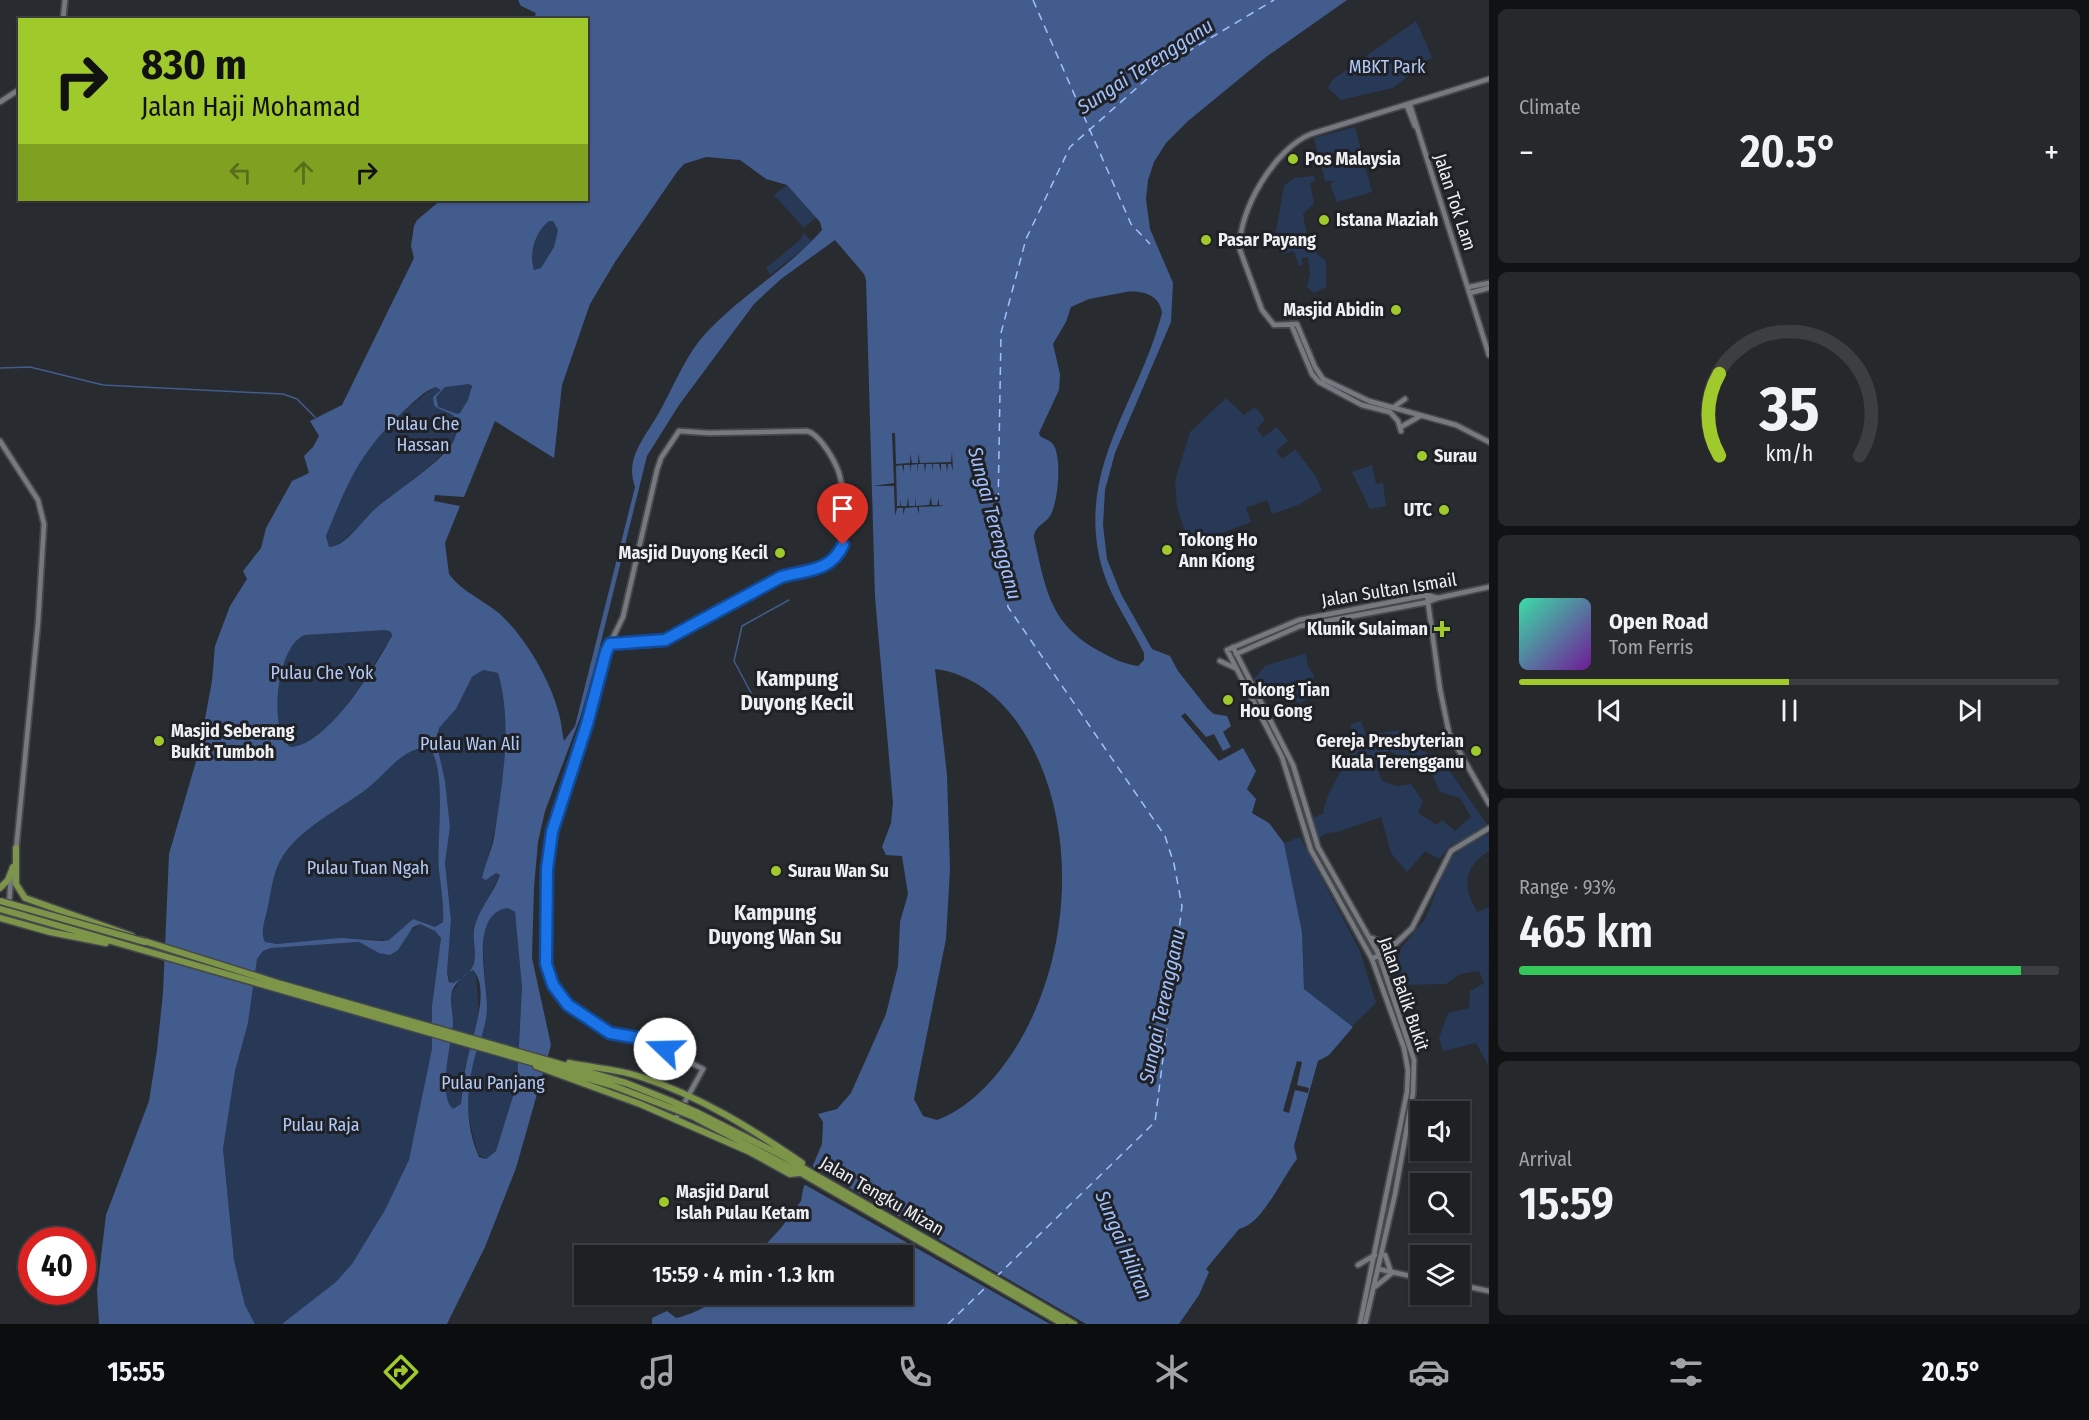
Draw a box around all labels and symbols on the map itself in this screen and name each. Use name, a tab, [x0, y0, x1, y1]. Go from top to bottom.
water label: Sungai Terengganu	[1072, 13, 1217, 119]
park label: MBKT Park	[1349, 56, 1426, 78]
place label: Pos Malaysia	[1305, 148, 1401, 170]
street label: Jalan Tok Lam	[1429, 151, 1481, 253]
marker: Pos Malaysia	[1286, 152, 1300, 166]
place label: Istana Maziah	[1336, 209, 1438, 231]
marker: Istana Maziah	[1317, 213, 1331, 227]
place label: Pasar Payang	[1218, 229, 1316, 251]
marker: Pasar Payang	[1199, 233, 1213, 247]
place label: Masjid Abidin	[1283, 299, 1384, 321]
marker: Masjid Abidin	[1389, 303, 1403, 317]
park label: Pulau Che Hassan	[387, 413, 460, 456]
water label: Sungai Terengganu	[963, 443, 1027, 602]
place label: Surau	[1434, 445, 1477, 467]
marker: Surau	[1415, 449, 1429, 463]
pin	[817, 483, 868, 545]
place label: UTC	[1404, 499, 1433, 521]
marker: UTC	[1437, 503, 1451, 517]
place label: Tokong Ho Ann Kiong	[1178, 529, 1258, 572]
place label: Masjid Duyong Kecil	[619, 542, 768, 564]
marker: Tokong Ho Ann Kiong	[1160, 543, 1174, 557]
marker: Masjid Duyong Kecil	[773, 546, 787, 560]
street label: Jalan Sultan Ismail	[1320, 568, 1458, 612]
place label: Klunik Sulaiman	[1307, 618, 1428, 640]
marker: Klunik Sulaiman	[1433, 620, 1451, 638]
park label: Pulau Che Yok	[271, 662, 374, 684]
district label: Kampung Duyong Kecil	[740, 666, 854, 716]
place label: Tokong Tian Hou Gong	[1240, 679, 1330, 722]
marker: Tokong Tian Hou Gong	[1221, 693, 1235, 707]
place label: Masjid Seberang Bukit Tumboh	[171, 720, 294, 763]
place label: Gereja Presbyterian Kuala Terengganu	[1316, 730, 1464, 773]
park label: Pulau Wan Ali	[420, 733, 520, 755]
marker: Masjid Seberang Bukit Tumboh	[152, 734, 166, 748]
marker: Gereja Presbyterian Kuala Terengganu	[1469, 744, 1483, 758]
park label: Pulau Tuan Ngah	[307, 857, 429, 879]
place label: Surau Wan Su	[788, 860, 889, 882]
marker: Surau Wan Su	[769, 864, 783, 878]
district label: Kampung Duyong Wan Su	[708, 900, 842, 950]
water label: Sungai Terengganu	[1134, 927, 1190, 1086]
street label: Jalan Balik Bukit	[1374, 934, 1434, 1054]
position arrow	[633, 1017, 697, 1081]
park label: Pulau Panjang	[441, 1072, 545, 1094]
park label: Pulau Raja	[282, 1114, 360, 1136]
street label: Jalan Tengku Mizan	[816, 1152, 948, 1240]
place label: Masjid Darul Islah Pulau Ketam	[676, 1181, 809, 1224]
water label: Sungai Hiliran	[1090, 1186, 1158, 1303]
marker: Masjid Darul Islah Pulau Ketam	[657, 1195, 671, 1209]
speed limit sign: 40	[18, 1227, 96, 1305]

